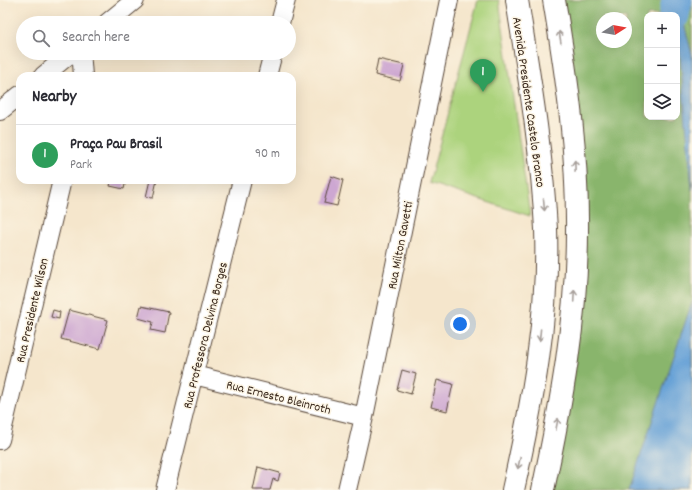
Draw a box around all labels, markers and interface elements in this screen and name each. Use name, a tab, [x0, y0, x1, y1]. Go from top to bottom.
north arrow	[596, 12, 632, 48]
map controls	[644, 12, 680, 120]
button: +	[644, 12, 680, 48]
search box	[16, 16, 296, 60]
street label: Avenida Presidente Castelo Branco	[506, 16, 549, 189]
icon: search	[30, 27, 52, 49]
text: Search here	[62, 27, 130, 49]
one-way arrow	[556, 31, 564, 44]
button: −	[644, 48, 680, 84]
pin: 1	[470, 59, 496, 92]
button: layers	[644, 84, 680, 120]
text: Nearby	[32, 86, 76, 110]
text: Praça Pau Brasil	[70, 134, 162, 156]
text: 1	[44, 145, 46, 164]
text: 90 m	[255, 145, 280, 164]
text: Park	[70, 156, 92, 175]
one-way arrow	[572, 160, 579, 173]
one-way arrow	[540, 198, 547, 211]
street label: Rua Milton Gavetti	[384, 199, 419, 291]
street label: Rua Presidente Wilson	[12, 256, 55, 365]
street label: Rua Professora Delvina Borges	[179, 260, 234, 411]
one-way arrow	[570, 290, 577, 303]
your location	[450, 314, 470, 334]
one-way arrow	[536, 328, 544, 341]
street label: Rua Ernesto Bleinroth	[224, 376, 333, 421]
one-way arrow	[553, 418, 561, 431]
one-way arrow	[515, 456, 523, 469]

